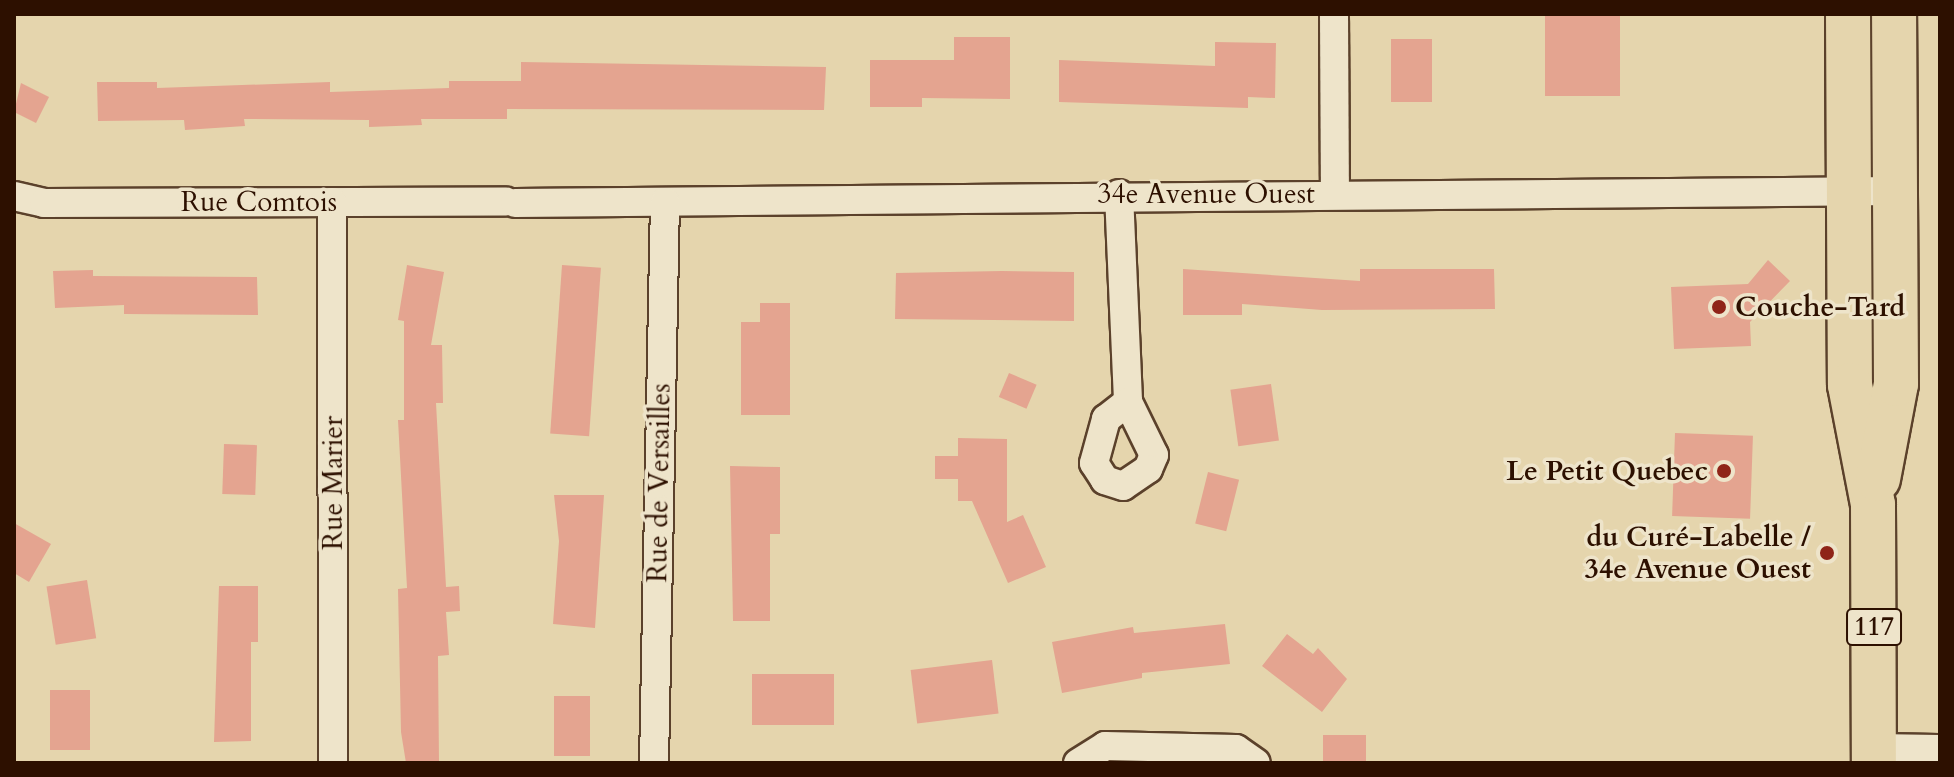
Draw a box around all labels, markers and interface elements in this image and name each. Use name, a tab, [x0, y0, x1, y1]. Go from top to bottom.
street label: 34e Avenue Ouest	[1097, 177, 1315, 211]
street label: Rue Comtois	[181, 185, 337, 219]
place label: Couche-Tard	[1735, 290, 1905, 324]
marker: Couche-Tard	[1710, 298, 1728, 316]
street label: Rue de Versailles	[640, 383, 678, 583]
street label: Rue Marier	[316, 416, 350, 550]
place label: Le Petit Quebec	[1506, 454, 1708, 488]
marker: Le Petit Quebec	[1715, 462, 1733, 480]
place label: du Curé-Labelle / 34e Avenue Ouest	[1585, 520, 1811, 586]
marker: du Curé-Labelle / 34e Avenue Ouest	[1818, 544, 1836, 562]
road number: 117	[1846, 605, 1902, 649]

